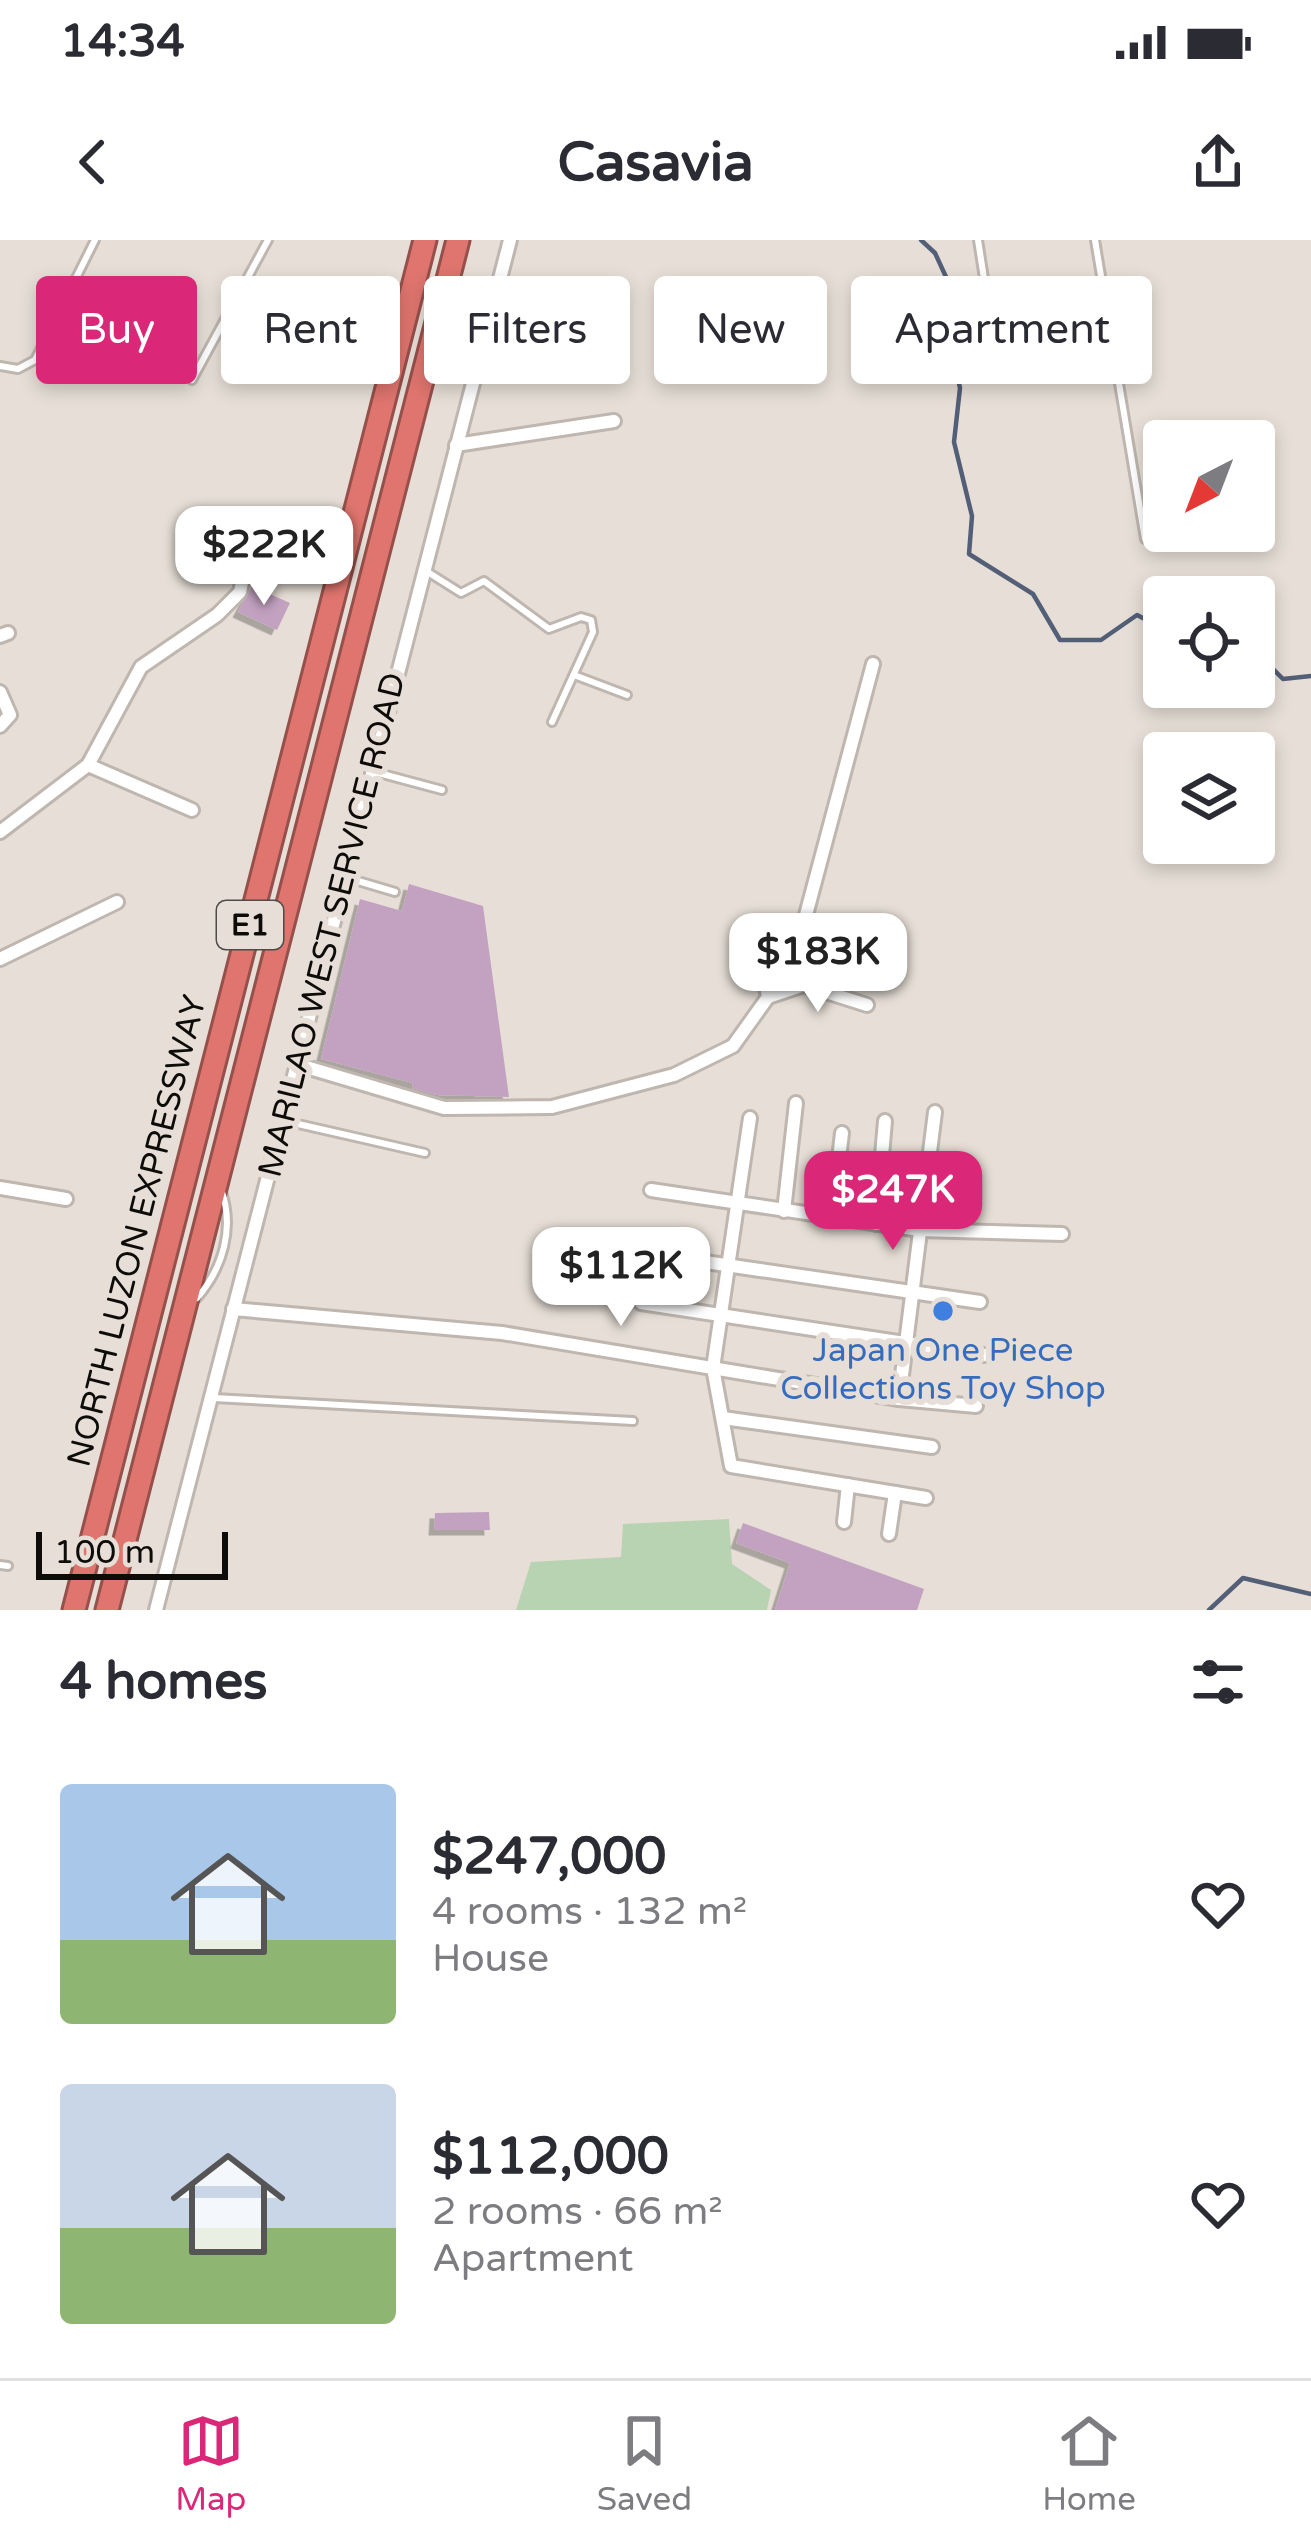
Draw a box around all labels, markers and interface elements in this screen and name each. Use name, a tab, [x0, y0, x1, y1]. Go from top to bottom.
text: 14:34	[60, 15, 185, 69]
icon: back	[60, 129, 126, 195]
icon: share	[1185, 129, 1251, 195]
text: Casavia	[557, 130, 754, 195]
chip: Buy	[36, 276, 197, 384]
chip: Rent	[221, 276, 400, 384]
chip: Filters	[424, 276, 630, 384]
chip: New	[654, 276, 827, 384]
chip: Apartment	[851, 276, 1152, 384]
north arrow	[1143, 420, 1275, 552]
map controls	[1143, 420, 1275, 864]
pin: $222K	[180, 506, 348, 608]
text: $222K	[202, 521, 326, 568]
button: locate	[1143, 576, 1275, 708]
street label: MARILAO WEST SERVICE ROAD	[250, 669, 414, 1181]
button: layers	[1143, 732, 1275, 864]
road number: E1	[217, 901, 283, 949]
pin: $183K	[734, 913, 902, 1015]
text: $183K	[756, 928, 880, 975]
street label: NORTH LUZON EXPRESSWAY	[59, 991, 215, 1471]
pin: $247K	[809, 1151, 977, 1253]
text: $247K	[831, 1166, 955, 1213]
pin: $112K	[537, 1227, 705, 1329]
text: $112K	[559, 1242, 683, 1289]
marker: Japan One Piece Collections Toy Shop	[930, 1298, 956, 1324]
place label: Japan One Piece Collections Toy Shop	[780, 1331, 1106, 1408]
scale bar	[36, 1526, 228, 1579]
text: 100 m	[54, 1533, 155, 1572]
icon: filters	[1185, 1649, 1251, 1715]
text: 4 homes	[60, 1651, 268, 1713]
text: $247,000	[432, 1826, 666, 1888]
icon: home	[156, 1832, 300, 1976]
icon: heart	[1185, 1871, 1251, 1937]
text: 4 rooms · 132 m²	[432, 1888, 747, 1935]
text: House	[432, 1935, 549, 1982]
text: $112,000	[432, 2126, 669, 2188]
icon: home	[156, 2132, 300, 2276]
icon: heart	[1185, 2171, 1251, 2237]
text: 2 rooms · 66 m²	[432, 2188, 723, 2235]
text: Apartment	[432, 2235, 633, 2282]
tab: Map	[175, 2408, 246, 2519]
tab: Saved	[597, 2408, 692, 2519]
tab: Home	[1042, 2408, 1136, 2519]

